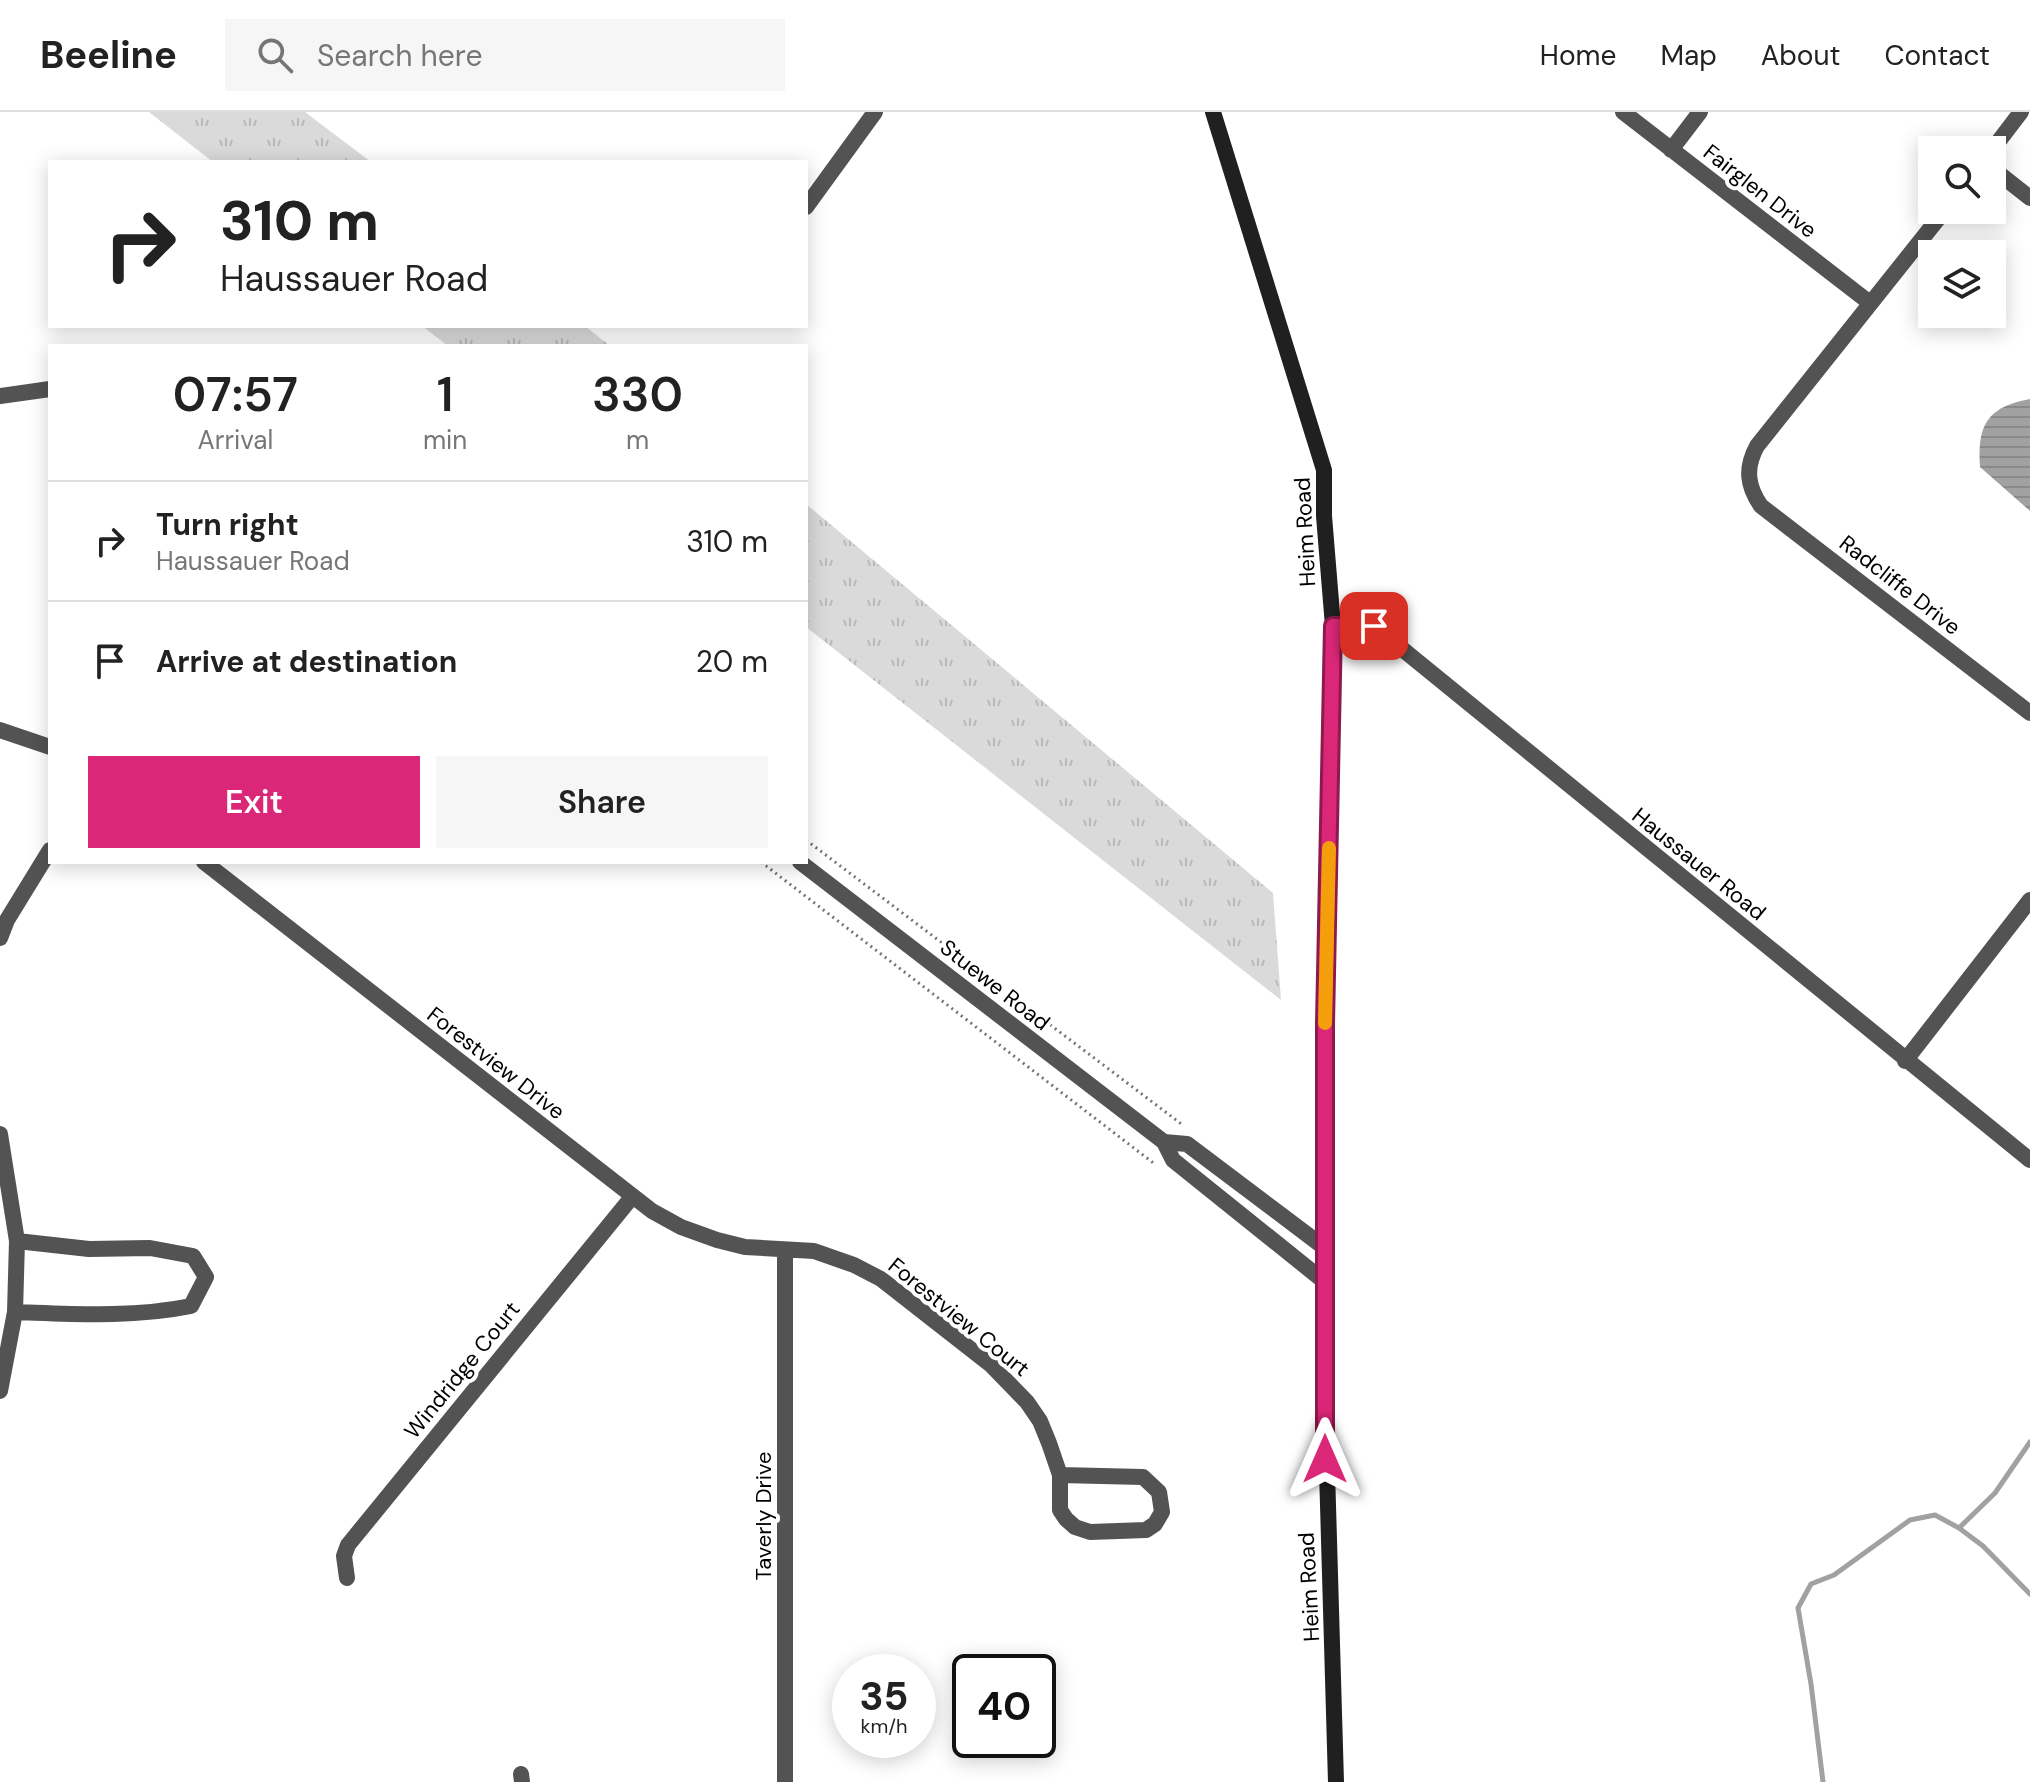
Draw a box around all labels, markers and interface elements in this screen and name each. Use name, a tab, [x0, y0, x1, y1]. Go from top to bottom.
search box	[225, 19, 785, 91]
text: Beeline	[40, 30, 177, 80]
icon: search	[253, 33, 297, 77]
text: Search here	[317, 36, 482, 75]
text: Home	[1540, 37, 1616, 74]
text: Map	[1660, 37, 1717, 74]
text: About	[1761, 37, 1840, 74]
text: Contact	[1884, 37, 1990, 74]
map controls	[1918, 136, 2006, 328]
button: search	[1918, 136, 2006, 224]
street label: Fairglen Drive	[1697, 138, 1823, 244]
text: 310 m	[220, 184, 379, 257]
icon: right	[88, 192, 192, 296]
button: layers	[1918, 240, 2006, 328]
text: Haussauer Road	[220, 255, 488, 302]
text: 07:57	[173, 363, 298, 426]
text: 1	[437, 363, 453, 426]
text: 330	[592, 363, 683, 426]
text: Arrival	[198, 423, 273, 457]
text: min	[423, 423, 467, 457]
text: m	[626, 423, 649, 457]
street label: Heim Road	[1288, 477, 1322, 587]
text: Turn right	[156, 505, 299, 544]
icon: right	[88, 519, 132, 563]
text: 310 m	[686, 522, 768, 561]
street label: Radcliffe Drive	[1833, 529, 1967, 641]
text: Haussauer Road	[156, 544, 350, 578]
pin	[1340, 592, 1408, 660]
icon: arrive	[1352, 604, 1396, 648]
icon: arrive	[88, 639, 132, 683]
text: Arrive at destination	[156, 642, 457, 681]
text: 20 m	[696, 642, 768, 681]
button: Exit	[88, 756, 420, 848]
button: Share	[436, 756, 768, 848]
street label: Haussauer Road	[1626, 801, 1772, 927]
street label: Stuewe Road	[934, 933, 1056, 1037]
street label: Forestview Drive	[421, 1000, 571, 1126]
street label: Forestview Court	[882, 1251, 1036, 1383]
street label: Windridge Court	[398, 1295, 526, 1445]
position arrow	[1283, 1417, 1367, 1501]
street label: Taverly Drive	[749, 1451, 778, 1581]
street label: Heim Road	[1292, 1532, 1326, 1642]
speed limit sign: 40	[952, 1654, 1056, 1758]
text: 35	[860, 1670, 909, 1722]
text: km/h	[860, 1713, 908, 1739]

